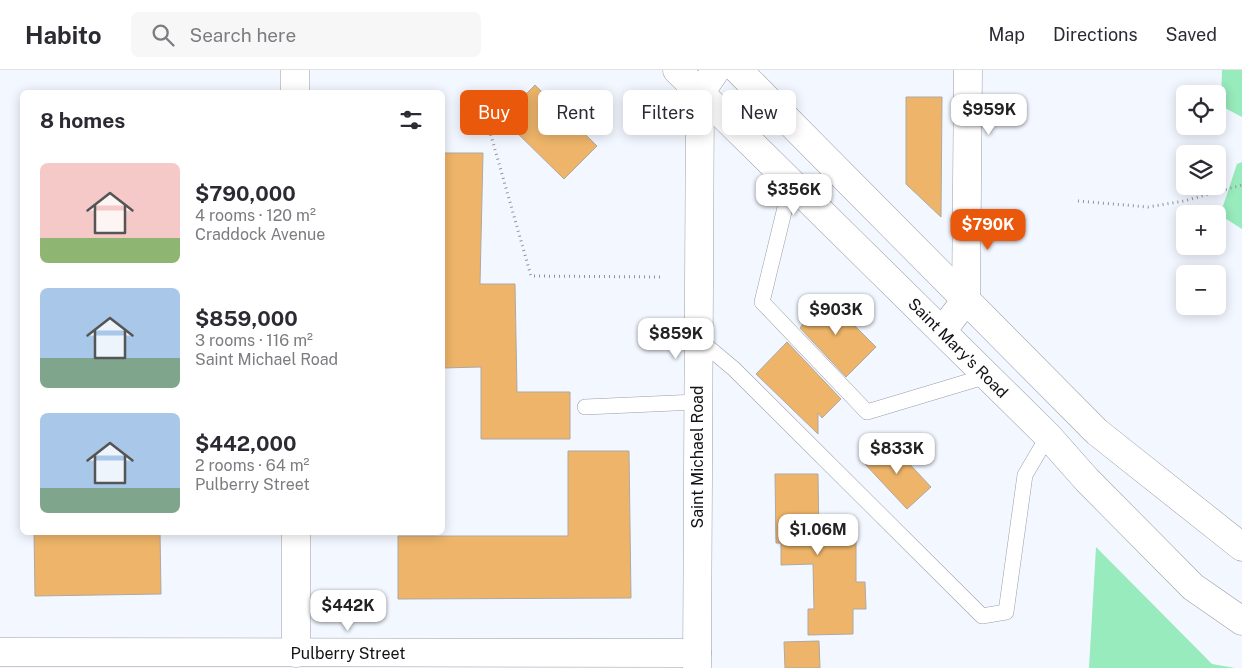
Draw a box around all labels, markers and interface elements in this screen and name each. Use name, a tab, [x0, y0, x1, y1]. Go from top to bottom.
search box	[131, 12, 481, 57]
text: Habito	[25, 21, 101, 49]
icon: search	[149, 21, 177, 49]
text: Search here	[189, 24, 296, 46]
text: Map	[988, 24, 1025, 45]
text: Directions	[1053, 24, 1138, 45]
text: Saved	[1166, 24, 1217, 45]
map controls	[1176, 85, 1226, 315]
button: locate	[1176, 85, 1226, 135]
chip: Buy	[460, 90, 528, 135]
chip: Rent	[538, 90, 613, 135]
chip: Filters	[623, 90, 712, 135]
chip: New	[722, 90, 796, 135]
pin: $959K	[954, 93, 1024, 136]
text: $959K	[962, 100, 1016, 119]
icon: filters	[397, 106, 425, 134]
text: 8 homes	[40, 108, 125, 133]
button: layers	[1176, 145, 1226, 195]
pin: $356K	[759, 174, 829, 216]
text: $356K	[767, 180, 821, 199]
text: $790,000	[195, 181, 296, 206]
icon: home	[80, 183, 140, 243]
button: +	[1176, 205, 1226, 255]
text: 4 rooms · 120 m²	[195, 206, 316, 225]
pin: $790K	[953, 208, 1023, 251]
text: $790K	[961, 215, 1015, 234]
text: Craddock Avenue	[195, 225, 325, 244]
button: −	[1176, 265, 1226, 315]
pin: $903K	[801, 294, 871, 336]
street label: Saint Mary's Road	[904, 294, 1012, 402]
text: $903K	[809, 300, 863, 319]
text: $859,000	[195, 306, 298, 331]
icon: home	[80, 308, 140, 368]
pin: $859K	[641, 318, 711, 360]
text: $859K	[649, 324, 703, 343]
text: 3 rooms · 116 m²	[195, 331, 313, 350]
text: Saint Michael Road	[195, 350, 338, 369]
street label: Saint Michael Road	[688, 385, 707, 529]
text: $442,000	[195, 431, 296, 456]
pin: $833K	[862, 432, 932, 475]
icon: home	[80, 433, 140, 493]
text: $833K	[870, 439, 924, 458]
text: 2 rooms · 64 m²	[195, 456, 309, 475]
text: Pulberry Street	[195, 475, 310, 494]
pin: $1.06M	[777, 514, 859, 556]
text: $1.06M	[789, 520, 847, 539]
pin: $442K	[313, 590, 383, 632]
text: $442K	[321, 596, 375, 615]
street label: Pulberry Street	[291, 644, 405, 663]

